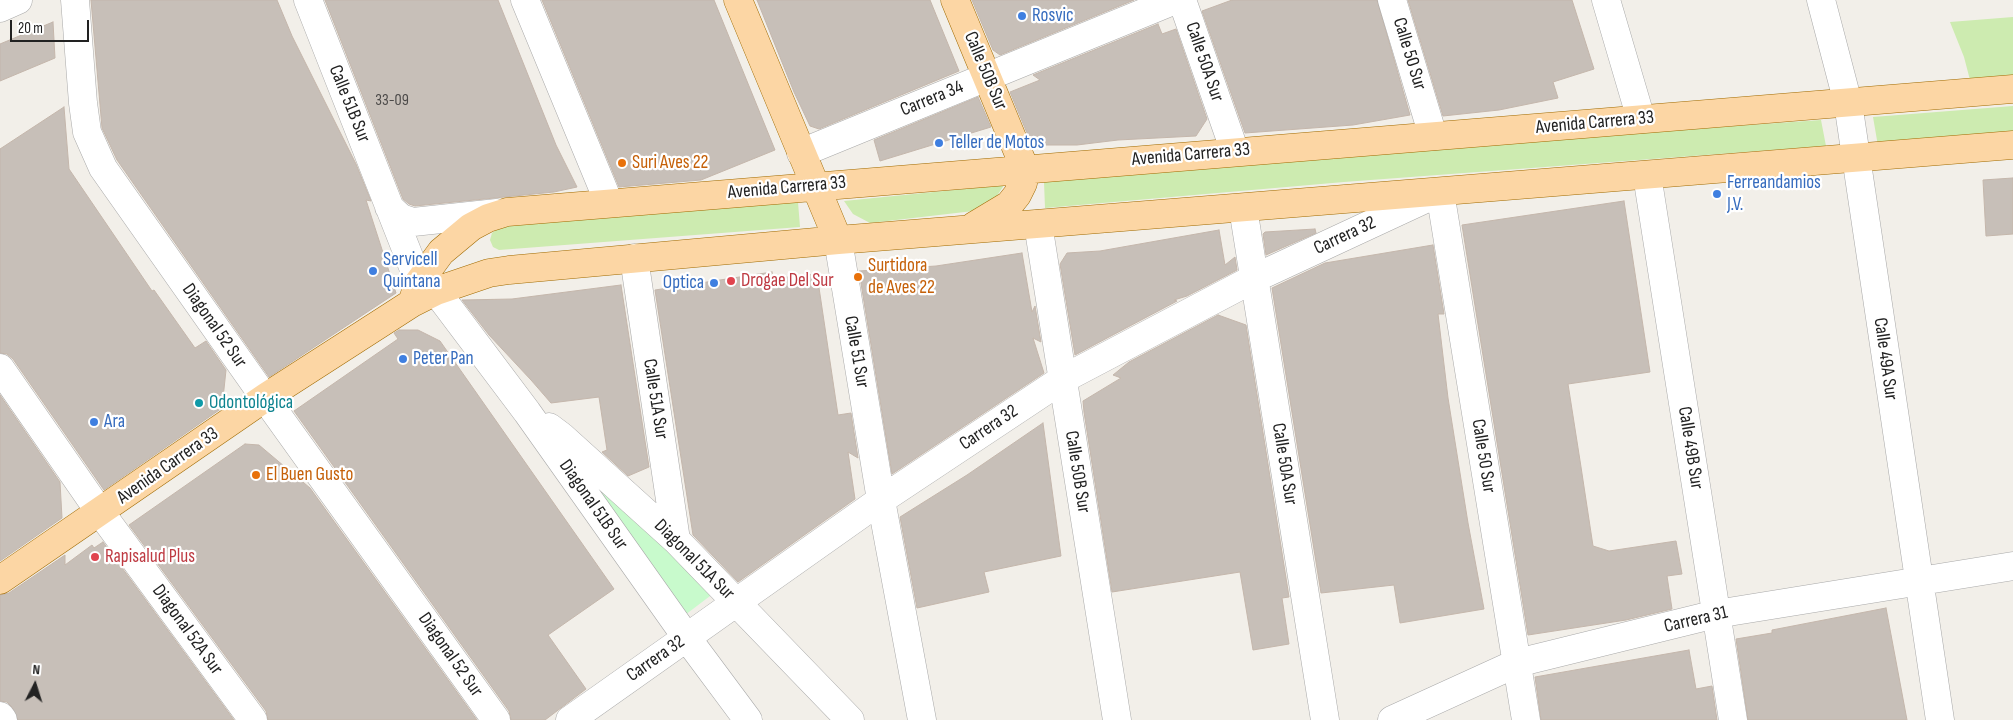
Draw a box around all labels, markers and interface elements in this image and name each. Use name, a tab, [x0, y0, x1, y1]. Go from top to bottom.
place label: Rosvic	[1032, 5, 1074, 27]
scale bar	[12, 10, 91, 42]
marker: Rosvic	[1016, 10, 1028, 22]
street label: Calle 50 Sur	[1387, 15, 1431, 93]
text: 20 m	[18, 19, 43, 38]
street label: Calle 50A Sur	[1180, 19, 1228, 105]
street label: Calle 50B Sur	[958, 28, 1012, 114]
street label: Calle 51B Sur	[323, 62, 375, 146]
street label: Carrera 34	[897, 76, 967, 122]
house number: 33-09	[375, 91, 409, 111]
street label: Avenida Carrera 33	[1535, 106, 1655, 140]
place label: Teller de Motos	[949, 132, 1044, 154]
marker: Teller de Motos	[933, 137, 945, 149]
street label: Avenida Carrera 33	[1131, 138, 1251, 172]
place label: Suri Aves 22	[632, 152, 708, 174]
marker: Suri Aves 22	[616, 157, 628, 169]
street label: Avenida Carrera 33	[727, 171, 847, 205]
place label: Ferreandamios J.V.	[1727, 172, 1821, 216]
marker: Ferreandamios J.V.	[1711, 188, 1723, 200]
street label: Carrera 32	[1310, 212, 1380, 260]
place label: Servicell Quintana	[383, 249, 441, 293]
place label: Surtidora de Aves 22	[868, 255, 935, 299]
marker: Servicell Quintana	[367, 265, 379, 277]
place label: Drogae Del Sur	[741, 270, 834, 292]
marker: Surtidora de Aves 22	[852, 271, 864, 283]
place label: Optica	[663, 272, 704, 294]
marker: Drogae Del Sur	[725, 275, 737, 287]
marker: Optica	[708, 277, 720, 289]
street label: Diagonal 52 Sur	[177, 279, 251, 373]
street label: Calle 51 Sur	[838, 314, 874, 390]
street label: Calle 49A Sur	[1868, 316, 1902, 402]
place label: Peter Pan	[413, 348, 474, 370]
marker: Peter Pan	[397, 353, 409, 365]
street label: Calle 51A Sur	[637, 357, 673, 441]
place label: Odontológica	[209, 392, 293, 414]
marker: Odontológica	[193, 397, 205, 409]
street label: Carrera 32	[955, 400, 1023, 456]
street label: Calle 49B Sur	[1672, 405, 1708, 491]
place label: Ara	[104, 411, 125, 433]
marker: Ara	[88, 416, 100, 428]
street label: Calle 50 Sur	[1466, 417, 1500, 495]
street label: Calle 50A Sur	[1266, 421, 1302, 507]
street label: Avenida Carrera 33	[113, 423, 223, 509]
street label: Calle 50B Sur	[1059, 429, 1095, 515]
street label: Diagonal 51B Sur	[554, 455, 632, 555]
place label: El Buen Gusto	[266, 464, 353, 486]
marker: El Buen Gusto	[250, 469, 262, 481]
street label: Diagonal 51A Sur	[649, 515, 739, 605]
place label: Rapisalud Plus	[105, 546, 195, 568]
marker: Rapisalud Plus	[89, 551, 101, 563]
street label: Diagonal 52A Sur	[147, 581, 227, 679]
street label: Carrera 31	[1662, 602, 1730, 638]
street label: Diagonal 52 Sur	[413, 608, 487, 702]
street label: Carrera 32	[623, 631, 689, 687]
north arrow	[10, 660, 60, 710]
text: N	[32, 661, 41, 678]

